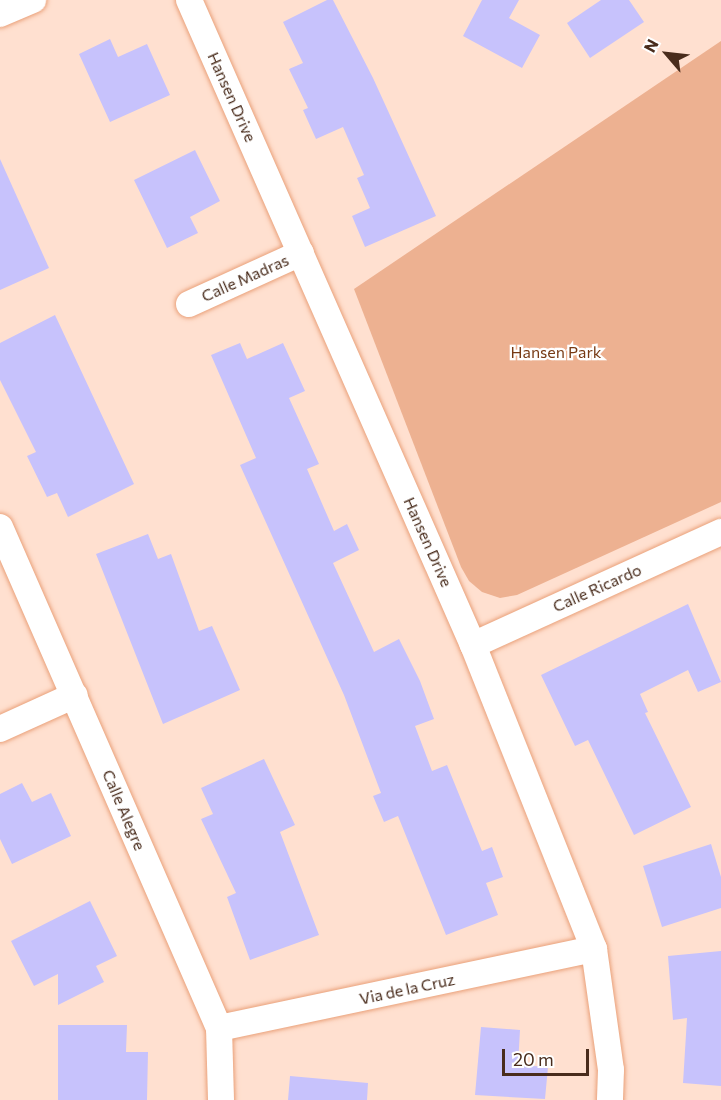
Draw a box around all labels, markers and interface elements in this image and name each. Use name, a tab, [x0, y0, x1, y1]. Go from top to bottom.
north arrow	[637, 24, 697, 84]
text: N	[639, 36, 662, 55]
street label: Hansen Drive	[204, 49, 260, 145]
street label: Calle Madras	[198, 250, 292, 306]
park label: Hansen Park	[511, 342, 601, 362]
street label: Hansen Drive	[400, 494, 456, 590]
street label: Calle Ricardo	[550, 560, 644, 616]
street label: Calle Alegre	[98, 767, 150, 853]
street label: Via de la Cruz	[358, 970, 456, 1008]
scale bar	[505, 1037, 592, 1075]
text: 20 m	[513, 1048, 554, 1070]

